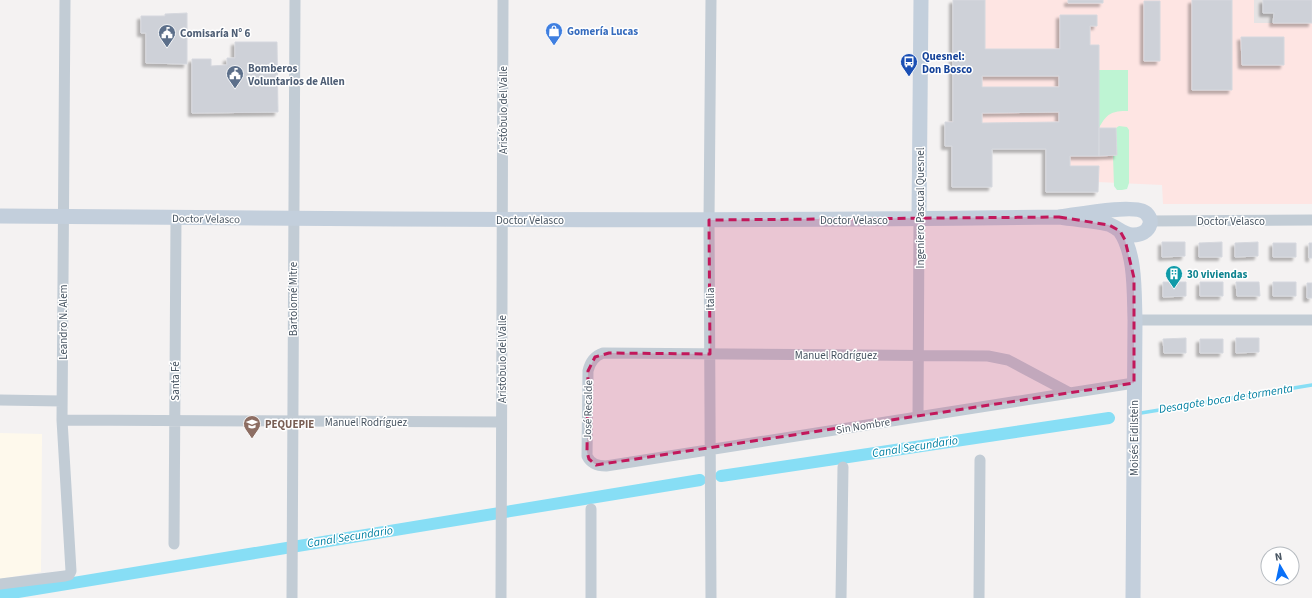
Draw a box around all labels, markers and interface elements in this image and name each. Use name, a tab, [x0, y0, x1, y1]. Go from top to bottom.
shop icon: Gomería Lucas	[544, 21, 564, 46]
public building icon: Comisaría N° 6	[157, 23, 177, 48]
place label: Gomería Lucas	[567, 24, 638, 39]
place label: Comisaría N° 6	[180, 26, 251, 41]
place label: Quesnel: Don Bosco	[922, 49, 972, 77]
bus stop icon: Quesnel: Don Bosco	[899, 52, 919, 77]
place label: Bomberos Voluntarios de Allen	[247, 61, 345, 89]
public building icon: Bomberos Voluntarios de Allen	[225, 64, 245, 89]
street label: Aristóbulo del Valle	[496, 65, 511, 154]
street label: Ingeniero Pascual Quesnel	[913, 147, 928, 268]
street label: Doctor Velasco	[172, 211, 240, 227]
street label: Doctor Velasco	[496, 213, 564, 228]
street label: Doctor Velasco	[820, 213, 888, 228]
street label: Doctor Velasco	[1197, 214, 1265, 229]
street label: Bartolomé Mitre	[286, 261, 301, 336]
building icon: 30 viviendas	[1164, 264, 1184, 289]
place label: 30 viviendas	[1187, 267, 1247, 282]
street label: Leandro N. Alem	[56, 284, 71, 360]
street label: Italia	[703, 288, 718, 310]
street label: Aristobulo del Valle	[495, 314, 510, 403]
street label: Manuel Rodríguez	[795, 348, 878, 363]
street label: Santa Fé	[168, 361, 183, 401]
street label: José Recalde	[580, 379, 596, 440]
water label: Desagote boca de tormenta	[1158, 380, 1295, 418]
street label: Moisés Eidilstein	[1127, 400, 1142, 476]
school or university icon: PEQUEPIE	[242, 414, 262, 439]
street label: Sin Nombre	[835, 414, 891, 438]
street label: Manuel Rodríguez	[325, 415, 408, 430]
place label: PEQUEPIE	[265, 417, 314, 432]
water label: Canal Secundario	[871, 432, 959, 462]
water label: Canal Secundario	[306, 522, 394, 552]
north arrow	[1260, 546, 1300, 586]
text: N	[1274, 549, 1283, 565]

